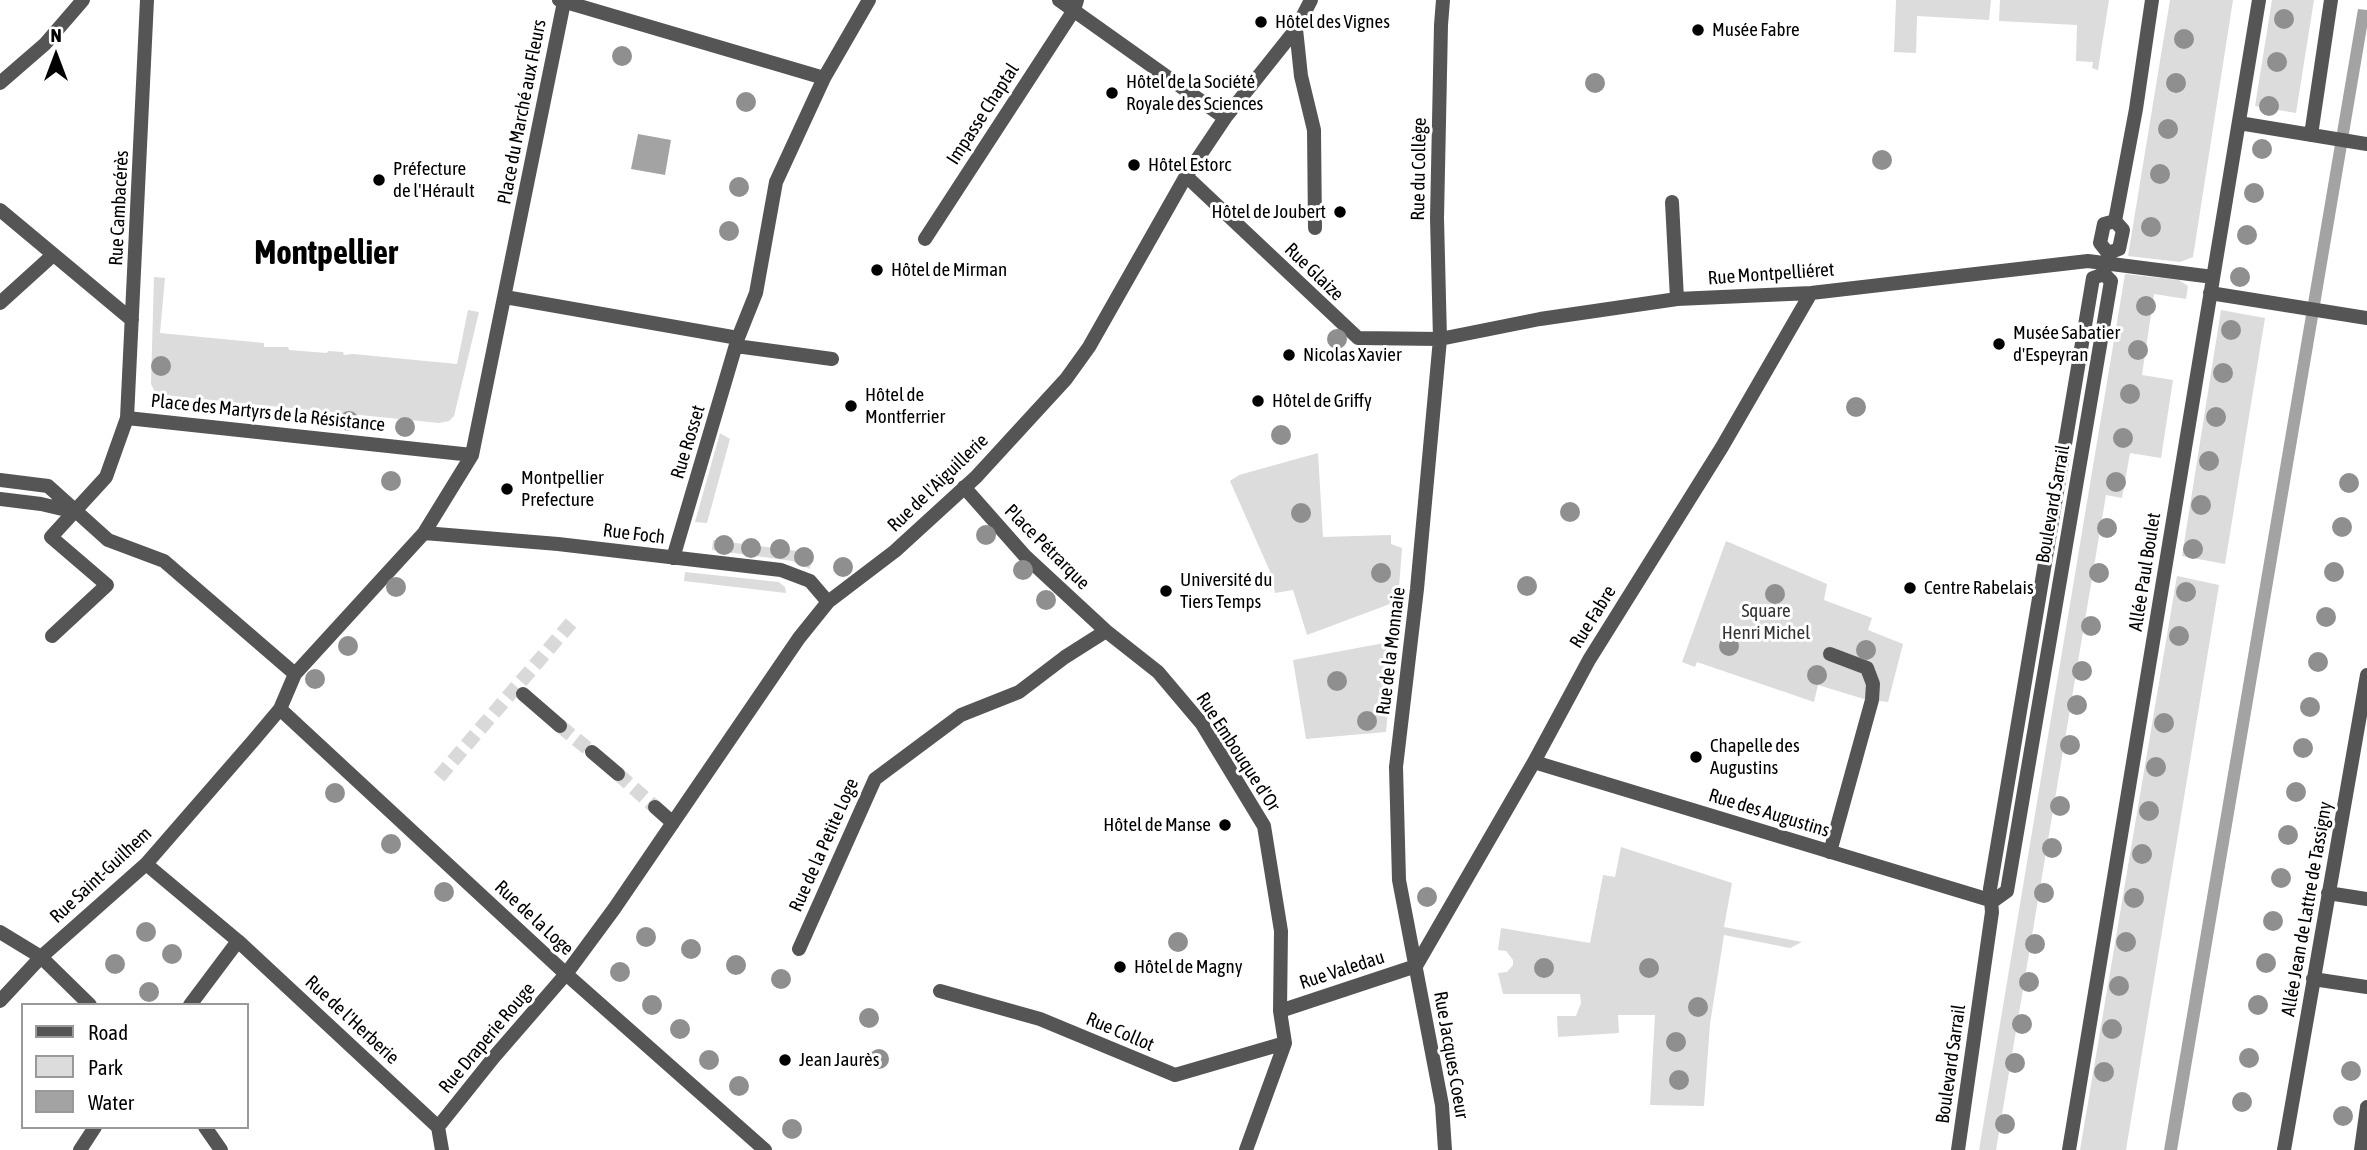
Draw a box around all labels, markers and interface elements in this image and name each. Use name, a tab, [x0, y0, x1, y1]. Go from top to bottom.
place label: Hôtel des Vignes	[1275, 11, 1390, 33]
marker: Hôtel des Vignes	[1253, 14, 1269, 30]
street label: Place du Marché aux Fleurs	[493, 18, 551, 206]
place label: Musée Fabre	[1712, 19, 1800, 41]
north arrow	[21, 21, 91, 91]
marker: Musée Fabre	[1690, 22, 1706, 38]
text: N	[50, 24, 62, 46]
street label: Impasse Chaptal	[942, 59, 1024, 169]
place label: Hôtel de la Société Royale des Sciences	[1126, 71, 1263, 115]
marker: Hôtel de la Société Royale des Sciences	[1104, 85, 1120, 101]
street label: Rue du Collège	[1407, 117, 1431, 221]
street label: Rue Cambacérès	[105, 150, 133, 266]
place label: Hôtel Estorc	[1148, 154, 1231, 176]
marker: Hôtel Estorc	[1126, 157, 1142, 173]
place label: Préfecture de l'Hérault	[393, 158, 475, 202]
marker: Préfecture de l'Hérault	[371, 172, 387, 188]
place label: Hôtel de Joubert	[1212, 201, 1326, 223]
marker: Hôtel de Joubert	[1332, 204, 1348, 220]
district label: Montpellier	[254, 234, 398, 274]
street label: Rue Glaize	[1280, 238, 1348, 306]
street label: Rue Montpelliéret	[1707, 258, 1835, 290]
place label: Hôtel de Mirman	[891, 259, 1007, 281]
marker: Hôtel de Mirman	[869, 262, 885, 278]
place label: Musée Sabatier d'Espeyran	[2013, 322, 2120, 366]
marker: Musée Sabatier d'Espeyran	[1991, 336, 2007, 352]
place label: Nicolas Xavier	[1303, 344, 1402, 366]
marker: Nicolas Xavier	[1281, 347, 1297, 363]
place label: Hôtel de Montferrier	[865, 384, 945, 428]
street label: Place des Martyrs de la Résistance	[150, 389, 386, 437]
place label: Hôtel de Griffy	[1272, 390, 1372, 412]
marker: Hôtel de Griffy	[1250, 393, 1266, 409]
marker: Hôtel de Montferrier	[843, 398, 859, 414]
street label: Rue Rosset	[666, 402, 710, 482]
street label: Rue de l'Aiguillerie	[883, 429, 993, 537]
street label: Boulevard Sarrail	[2031, 443, 2075, 565]
place label: Montpellier Prefecture	[521, 467, 604, 511]
marker: Montpellier Prefecture	[499, 481, 515, 497]
street label: Place Pétrarque	[1000, 500, 1094, 594]
street label: Allée Paul Boulet	[2124, 511, 2166, 633]
street label: Rue Foch	[602, 519, 666, 549]
place label: Université du Tiers Temps	[1180, 569, 1272, 613]
place label: Centre Rabelais	[1924, 577, 2034, 599]
marker: Centre Rabelais	[1902, 580, 1918, 596]
street label: Rue Fabre	[1565, 582, 1621, 652]
marker: Université du Tiers Temps	[1158, 583, 1174, 599]
street label: Rue de la Monnaie	[1372, 586, 1410, 716]
park label: Square Henri Michel	[1722, 600, 1810, 644]
street label: Rue Embouque d'Or	[1191, 688, 1285, 816]
place label: Chapelle des Augustins	[1710, 735, 1800, 779]
marker: Chapelle des Augustins	[1688, 749, 1704, 765]
street label: Rue de la Petite Loge	[784, 775, 864, 915]
street label: Rue des Augustins	[1706, 784, 1832, 842]
street label: Allée Jean de Lattre de Tassigny	[2277, 800, 2337, 1018]
place label: Hôtel de Manse	[1103, 814, 1211, 836]
marker: Hôtel de Manse	[1217, 817, 1233, 833]
street label: Rue Saint-Guilhem	[45, 822, 157, 928]
street label: Rue de la Loge	[490, 876, 578, 960]
street label: Rue Valedau	[1297, 946, 1387, 994]
place label: Hôtel de Magny	[1134, 956, 1243, 978]
marker: Hôtel de Magny	[1112, 959, 1128, 975]
street label: Rue de l'Herberie	[300, 971, 404, 1069]
street label: Rue Draperie Rouge	[434, 978, 540, 1098]
street label: Rue Jacques Coeur	[1429, 990, 1473, 1120]
legend	[21, 1003, 248, 1129]
street label: Boulevard Sarrail	[1931, 1003, 1971, 1125]
street label: Rue Collot	[1083, 1008, 1157, 1056]
text: Road	[88, 1020, 128, 1044]
place label: Jean Jaurès	[799, 1049, 879, 1071]
marker: Jean Jaurès	[777, 1052, 793, 1068]
text: Park	[88, 1055, 123, 1079]
text: Water	[88, 1090, 134, 1114]

